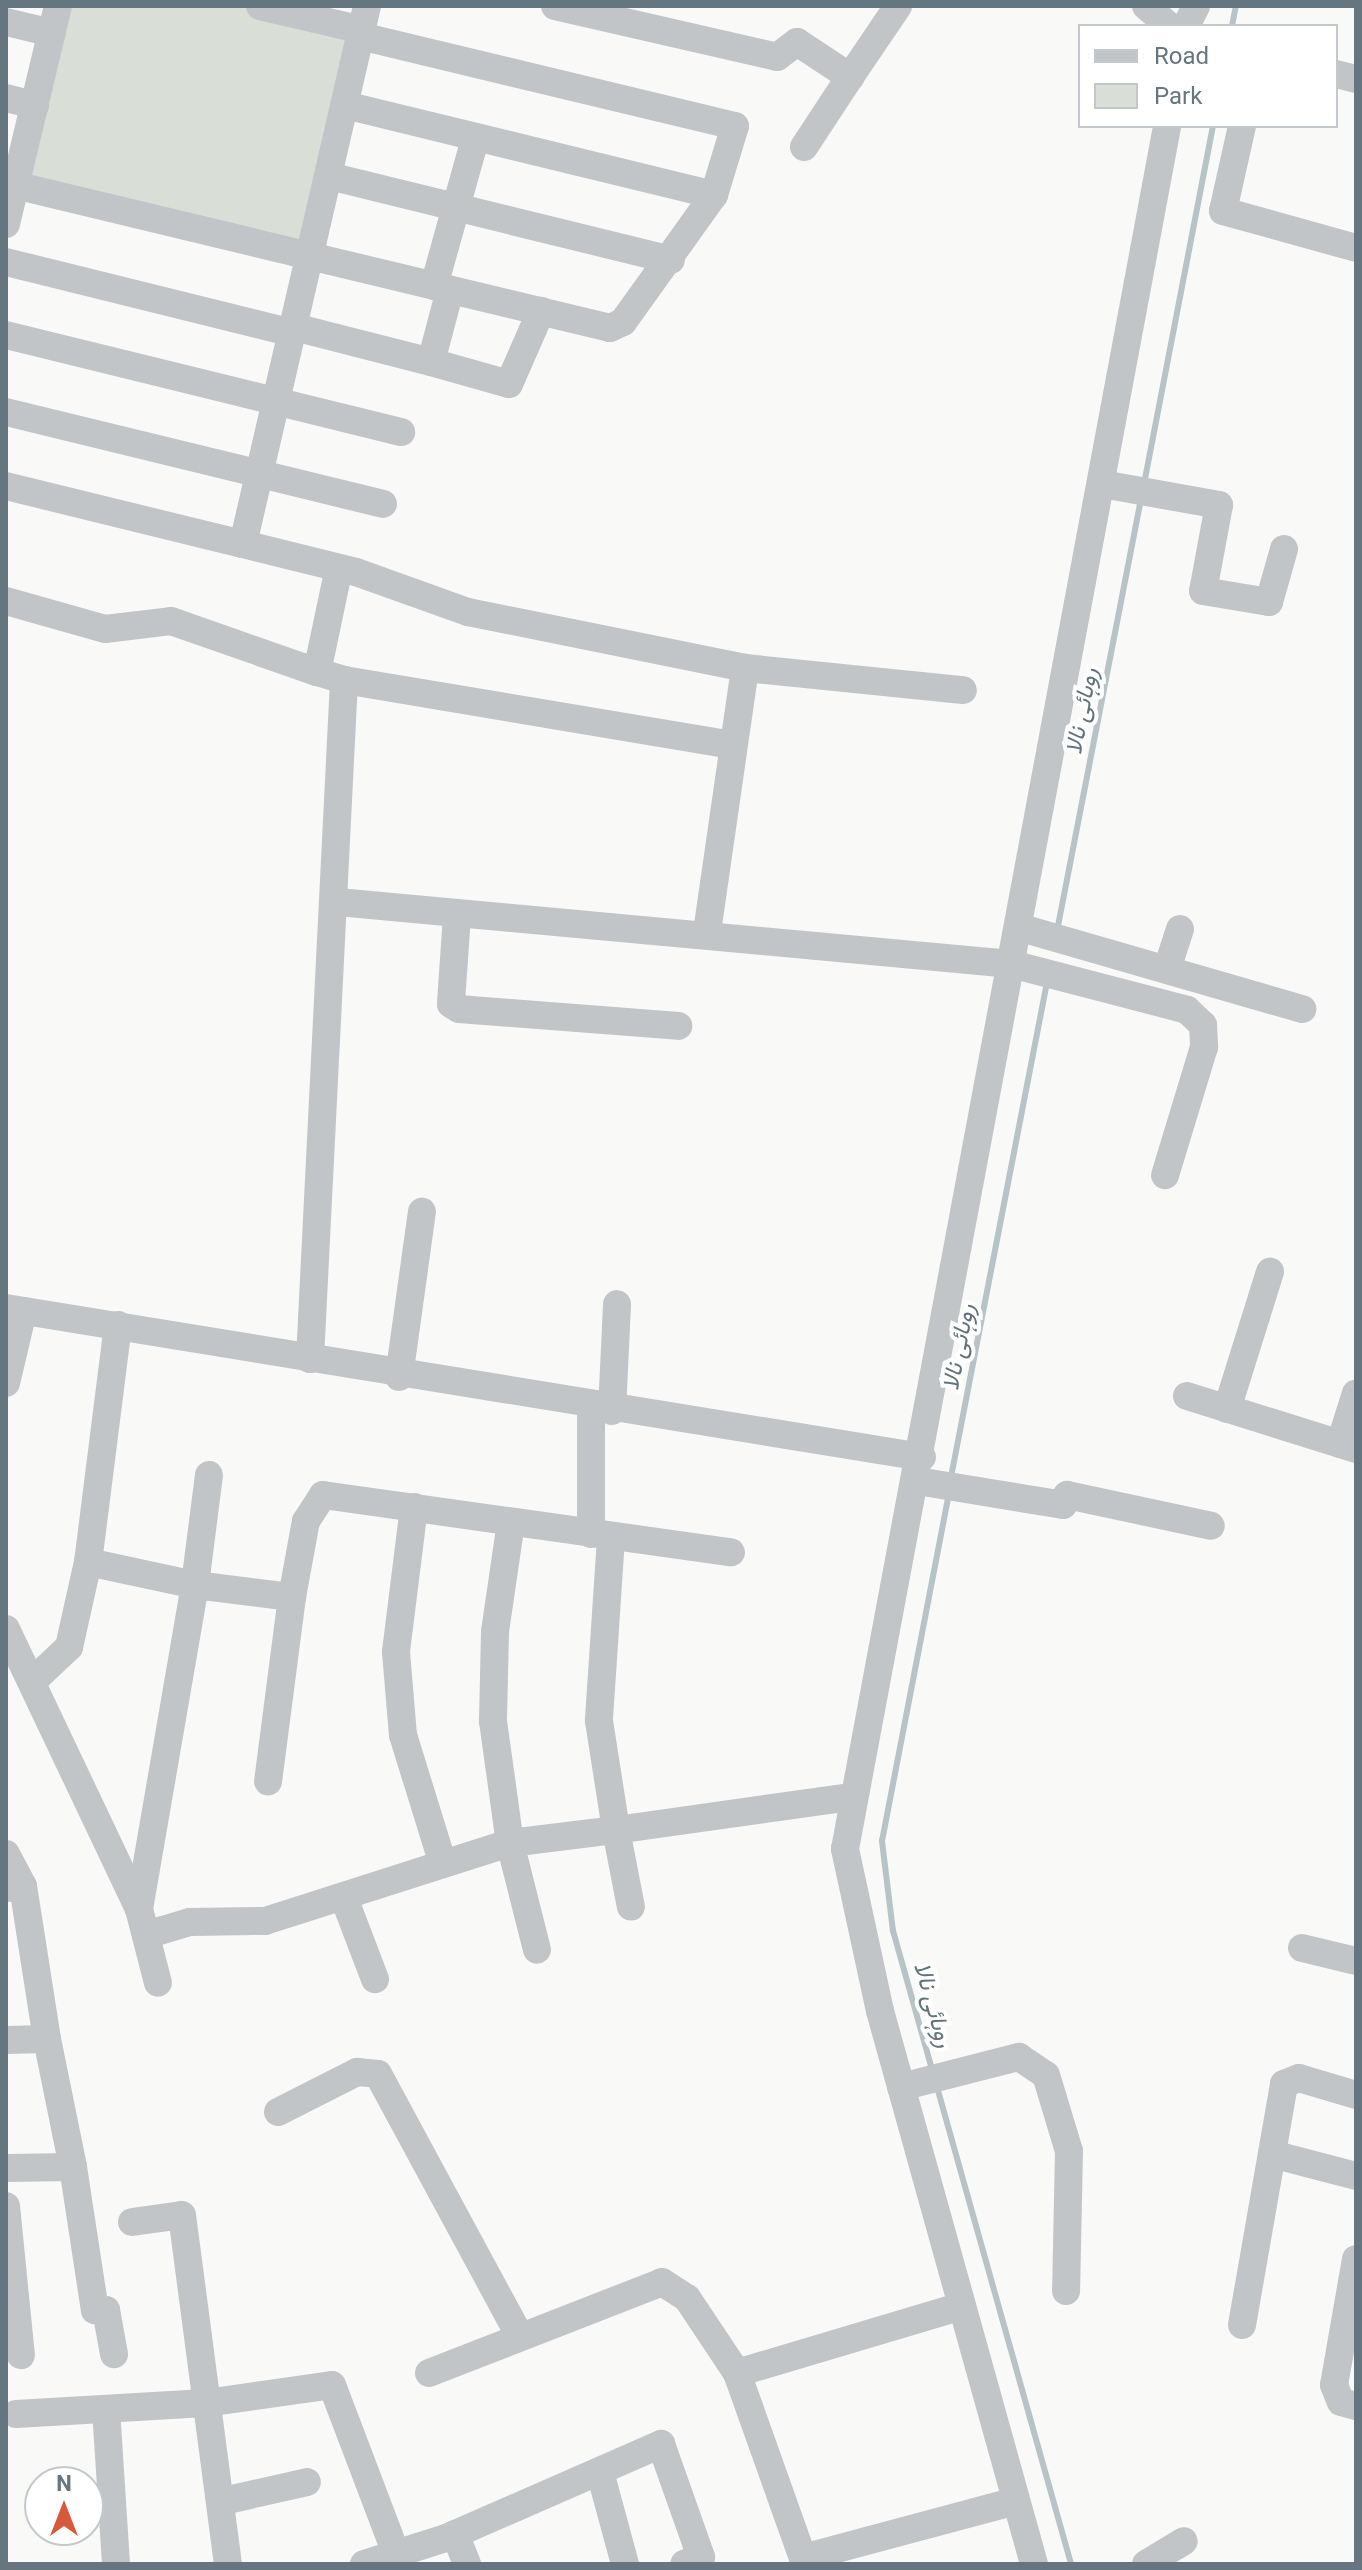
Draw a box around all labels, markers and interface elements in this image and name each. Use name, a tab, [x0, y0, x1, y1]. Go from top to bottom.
legend	[1078, 24, 1338, 128]
text: Road	[1154, 42, 1209, 70]
text: Park	[1154, 82, 1202, 110]
water label: روہائی نالا	[1060, 665, 1104, 757]
water label: روہائی نالا	[937, 1301, 981, 1393]
water label: روہائی نالا	[907, 1959, 959, 2051]
north arrow	[24, 2466, 104, 2546]
text: N	[56, 2471, 72, 2496]

